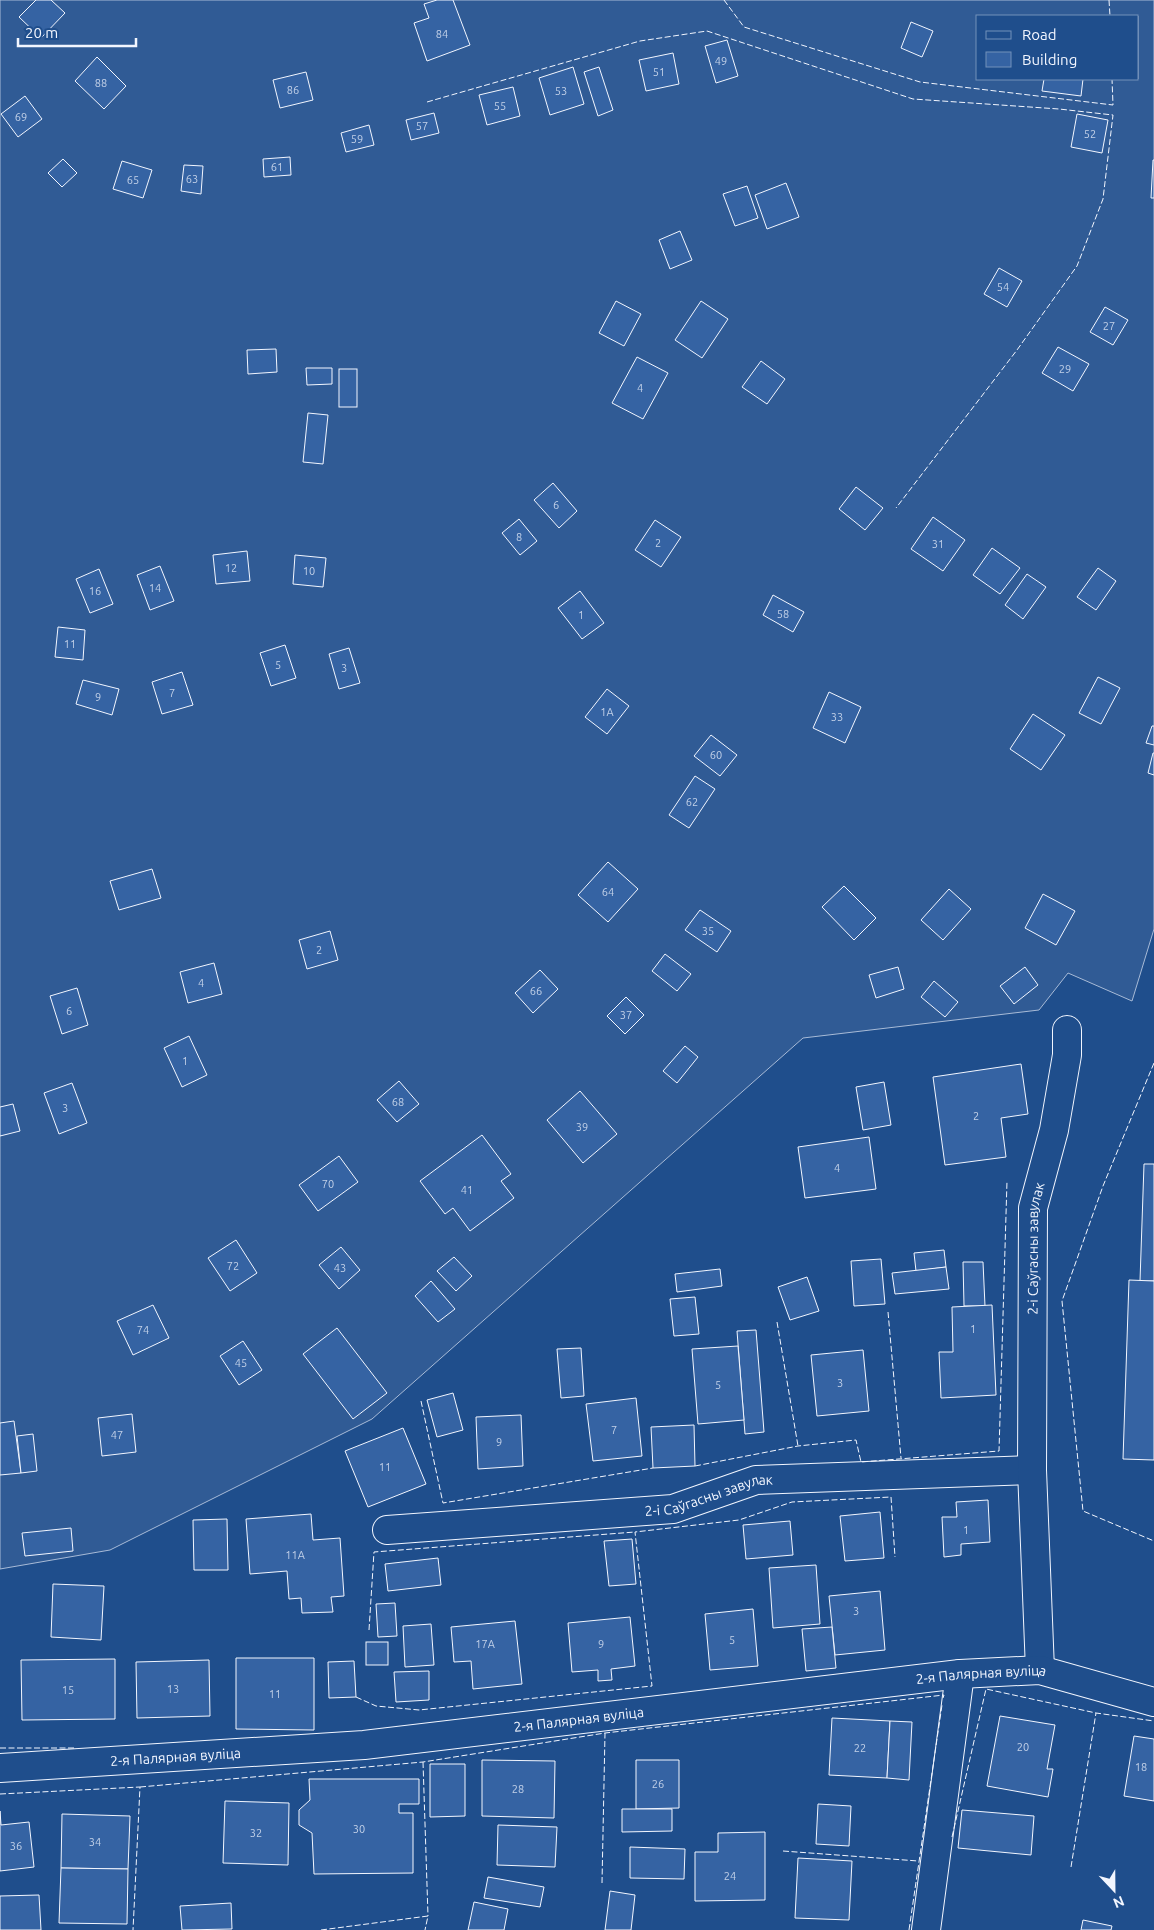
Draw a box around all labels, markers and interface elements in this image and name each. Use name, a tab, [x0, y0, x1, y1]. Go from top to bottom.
scale bar	[18, 15, 135, 47]
legend	[976, 15, 1139, 80]
text: 20 m	[25, 24, 58, 41]
text: Road	[1022, 26, 1057, 43]
house number: 84	[436, 28, 448, 40]
text: Building	[1022, 51, 1077, 68]
house number: 49	[715, 55, 727, 67]
house number: 51	[653, 66, 665, 78]
house number: 88	[95, 77, 107, 89]
house number: 86	[287, 84, 299, 96]
house number: 53	[555, 85, 567, 97]
house number: 55	[494, 100, 506, 112]
house number: 69	[15, 111, 27, 123]
house number: 57	[416, 120, 428, 132]
house number: 52	[1084, 128, 1096, 140]
house number: 59	[351, 133, 363, 145]
house number: 61	[271, 161, 283, 173]
house number: 63	[186, 173, 198, 185]
house number: 65	[127, 174, 139, 186]
house number: 54	[997, 281, 1009, 293]
house number: 27	[1103, 320, 1115, 332]
house number: 29	[1059, 363, 1071, 375]
house number: 4	[637, 382, 643, 394]
house number: 6	[553, 499, 559, 511]
house number: 8	[516, 531, 522, 543]
house number: 2	[655, 537, 661, 549]
house number: 31	[932, 538, 944, 550]
house number: 12	[225, 562, 237, 574]
house number: 10	[303, 565, 315, 577]
house number: 14	[149, 582, 161, 594]
house number: 16	[89, 585, 101, 597]
house number: 58	[777, 608, 789, 620]
house number: 1	[578, 609, 584, 621]
house number: 11	[64, 638, 76, 650]
house number: 5	[275, 659, 281, 671]
house number: 3	[341, 662, 347, 674]
house number: 7	[169, 687, 175, 699]
house number: 9	[95, 691, 101, 703]
house number: 1А	[600, 706, 615, 718]
house number: 33	[831, 711, 843, 723]
house number: 60	[710, 749, 722, 761]
house number: 62	[686, 796, 698, 808]
house number: 64	[602, 886, 614, 898]
house number: 35	[702, 925, 714, 937]
house number: 2	[316, 944, 322, 956]
house number: 4	[198, 977, 204, 989]
house number: 66	[530, 985, 542, 997]
house number: 6	[66, 1005, 72, 1017]
house number: 37	[620, 1009, 632, 1021]
house number: 1	[182, 1055, 188, 1067]
house number: 68	[392, 1096, 404, 1108]
house number: 3	[62, 1102, 68, 1114]
house number: 2	[973, 1110, 979, 1122]
house number: 39	[576, 1121, 588, 1133]
house number: 4	[834, 1162, 840, 1174]
house number: 70	[322, 1178, 334, 1190]
street label: 2-і Саўгасны завулак	[1025, 1180, 1048, 1315]
house number: 41	[461, 1184, 473, 1196]
house number: 72	[227, 1260, 239, 1272]
house number: 43	[334, 1262, 346, 1274]
house number: 1	[970, 1323, 976, 1335]
house number: 74	[137, 1324, 149, 1336]
house number: 45	[235, 1357, 247, 1369]
house number: 3	[837, 1377, 843, 1389]
house number: 5	[715, 1379, 721, 1391]
house number: 7	[611, 1424, 617, 1436]
house number: 47	[111, 1429, 123, 1441]
house number: 9	[496, 1436, 502, 1448]
house number: 11	[379, 1461, 391, 1473]
street label: 2-і Саўгасны завулак	[644, 1471, 773, 1519]
house number: 1	[963, 1524, 969, 1536]
house number: 11А	[285, 1549, 306, 1561]
house number: 3	[853, 1605, 859, 1617]
house number: 5	[729, 1634, 735, 1646]
house number: 17А	[475, 1638, 496, 1650]
house number: 9	[598, 1638, 604, 1650]
street label: 2-я Палярная вуліца	[915, 1662, 1048, 1687]
house number: 13	[167, 1683, 179, 1695]
house number: 15	[62, 1684, 74, 1696]
house number: 11	[269, 1688, 281, 1700]
street label: 2-я Палярная вуліца	[513, 1704, 645, 1735]
house number: 20	[1017, 1741, 1029, 1753]
house number: 22	[854, 1742, 866, 1754]
street label: 2-я Палярная вуліца	[110, 1745, 241, 1769]
house number: 18	[1135, 1761, 1147, 1773]
house number: 26	[652, 1778, 664, 1790]
house number: 28	[512, 1783, 524, 1795]
house number: 30	[353, 1823, 365, 1835]
house number: 32	[250, 1827, 262, 1839]
house number: 34	[89, 1836, 101, 1848]
house number: 36	[10, 1840, 22, 1852]
north arrow	[1089, 1865, 1139, 1915]
house number: 24	[724, 1870, 736, 1882]
text: N	[1111, 1893, 1127, 1911]

